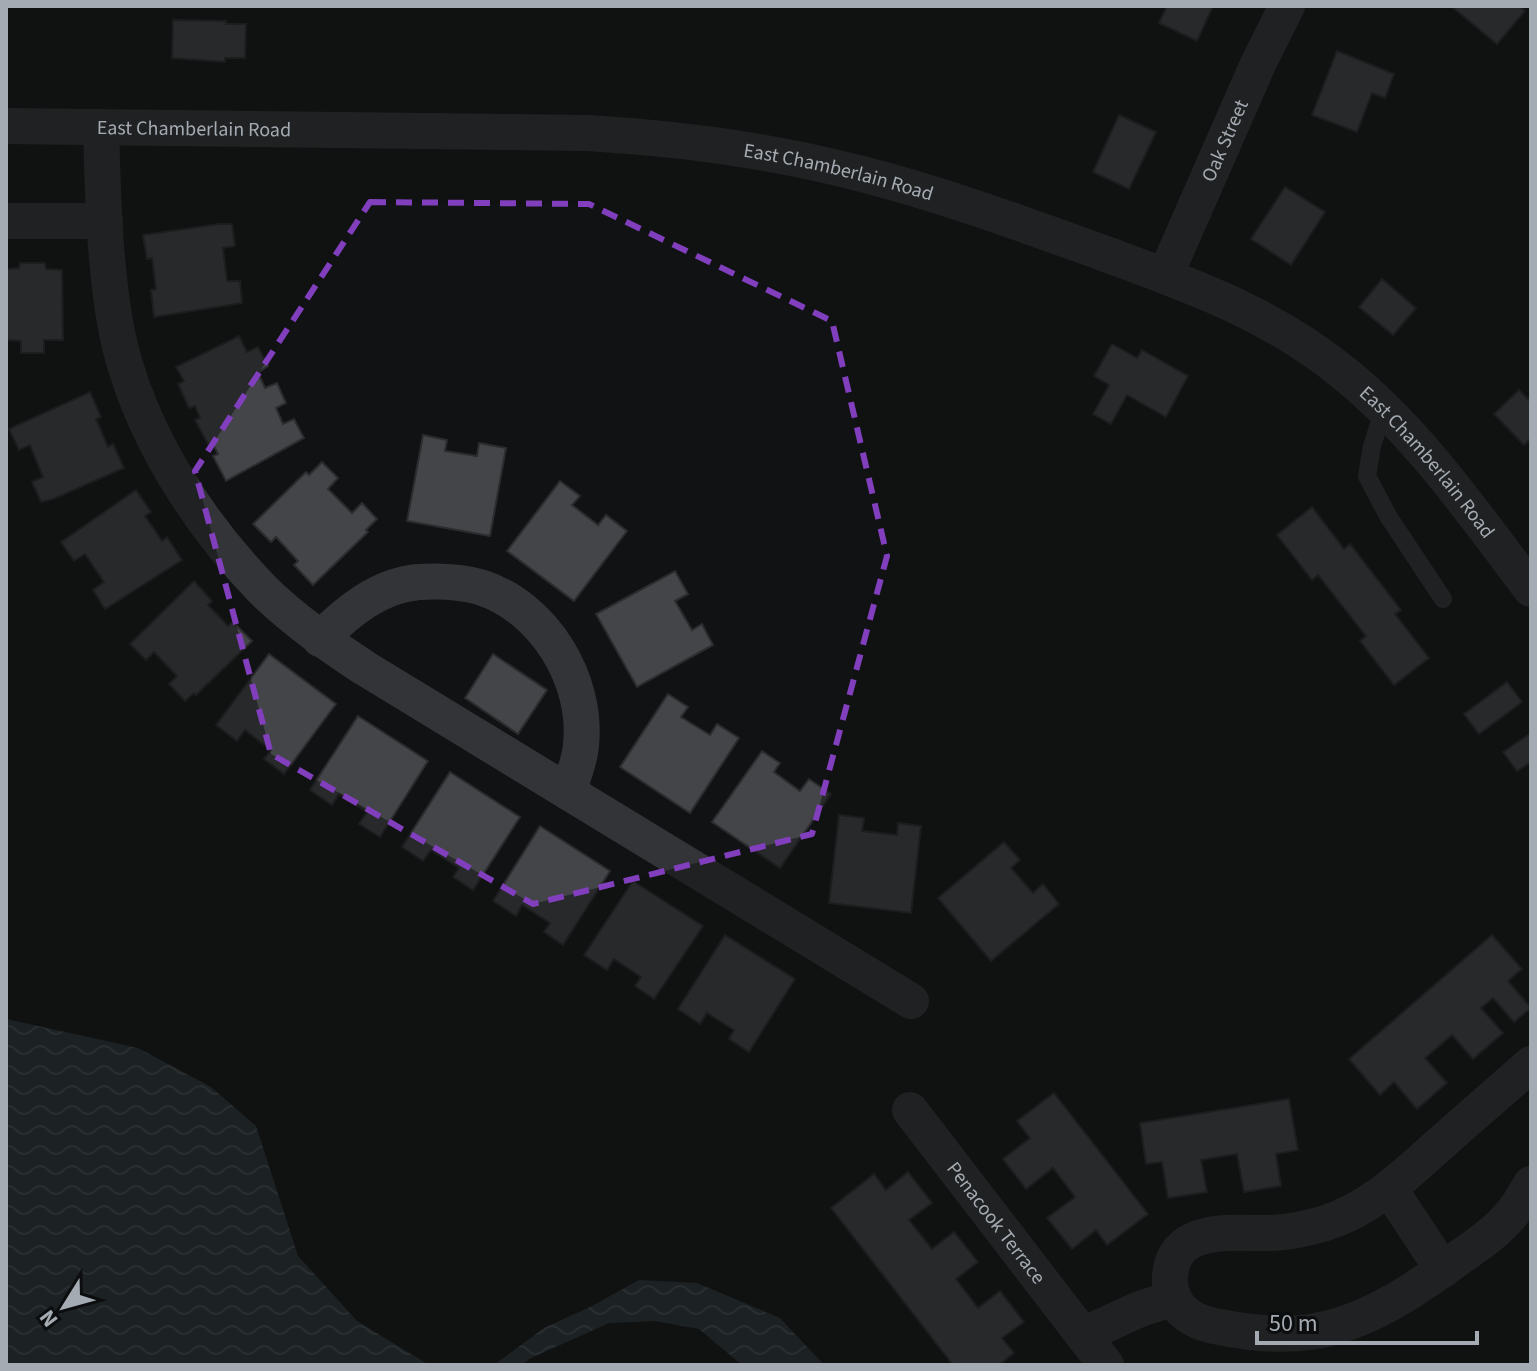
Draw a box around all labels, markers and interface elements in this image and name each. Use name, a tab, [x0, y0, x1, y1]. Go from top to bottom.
street label: Oak Street	[1195, 95, 1256, 187]
street label: East Chamberlain Road	[97, 114, 291, 144]
street label: East Chamberlain Road	[741, 137, 937, 208]
street label: East Chamberlain Road	[1353, 380, 1501, 544]
street label: Penacook Terrace	[940, 1156, 1052, 1290]
north arrow	[24, 1267, 104, 1347]
scale bar	[1257, 1295, 1477, 1345]
text: N	[32, 1303, 66, 1334]
text: 50 m	[1269, 1306, 1318, 1341]

